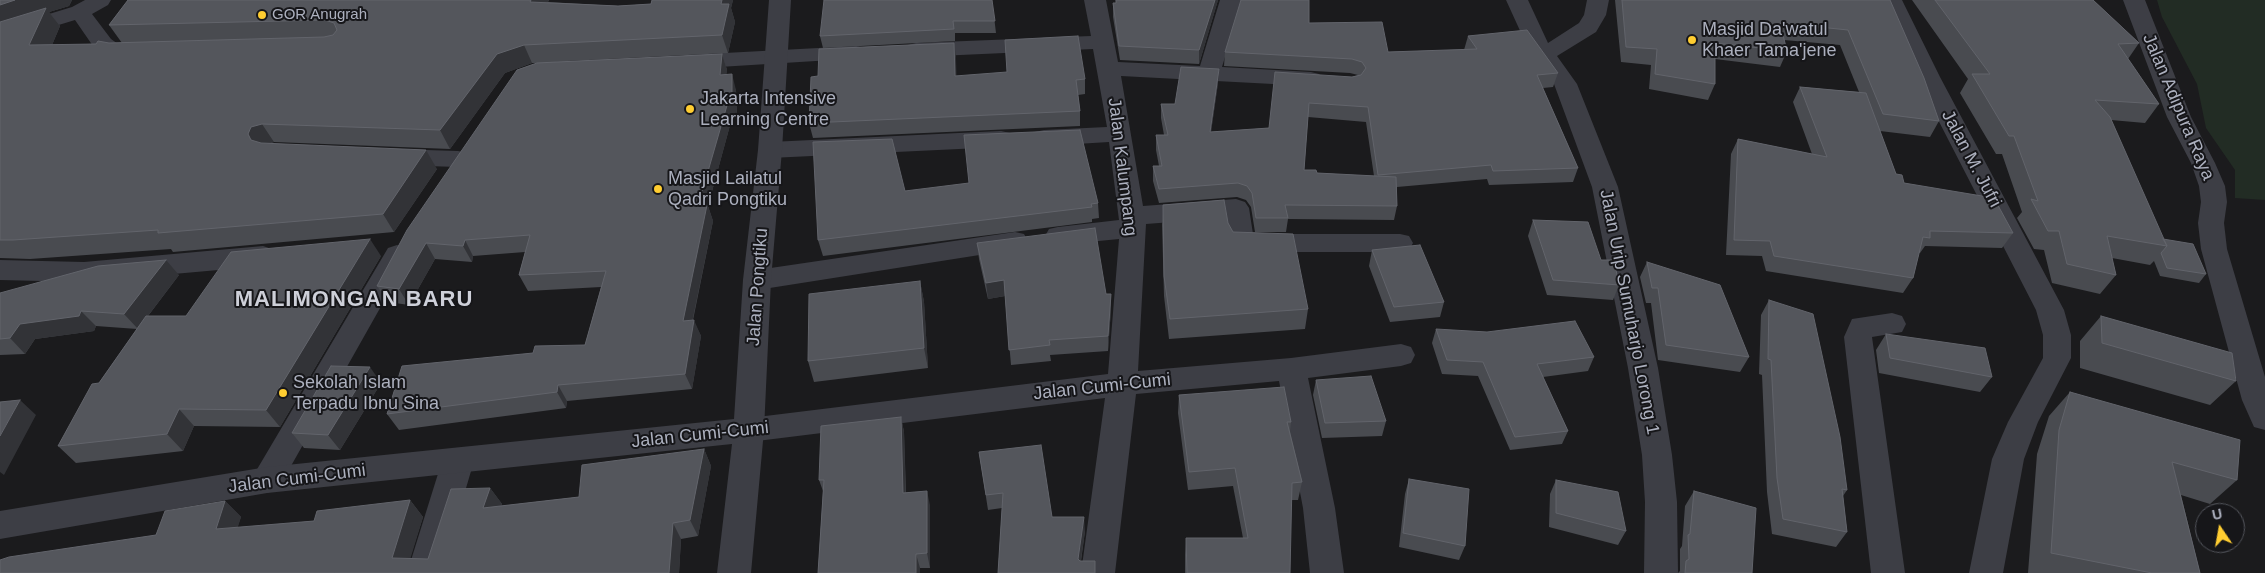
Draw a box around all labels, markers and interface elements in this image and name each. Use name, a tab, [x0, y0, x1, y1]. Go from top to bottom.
place label: GOR Anugrah	[272, 6, 367, 24]
marker: GOR Anugrah	[256, 9, 268, 21]
place label: Masjid Da'watul Khaer Tama'jene	[1702, 19, 1837, 62]
street label: Jalan Adipura Raya	[2137, 30, 2219, 184]
marker: Masjid Da'watul Khaer Tama'jene	[1686, 34, 1698, 46]
place label: Jakarta Intensive Learning Centre	[700, 88, 836, 130]
street label: Jalan Kalumpang	[1103, 97, 1141, 237]
marker: Jakarta Intensive Learning Centre	[684, 103, 696, 115]
street label: Jalan M. Jufri	[1936, 107, 2006, 211]
place label: Masjid Lailatul Qadri Pongtiku	[668, 168, 787, 210]
marker: Masjid Lailatul Qadri Pongtiku	[652, 183, 664, 195]
street label: Jalan Urip Sumuharjo Lorong 1	[1595, 188, 1663, 436]
street label: Jalan Pongtiku	[743, 227, 773, 347]
district label: MALIMONGAN BARU	[233, 287, 475, 313]
street label: Jalan Cumi-Cumi	[1032, 369, 1172, 405]
place label: Sekolah Islam Terpadu Ibnu Sina	[293, 372, 439, 414]
marker: Sekolah Islam Terpadu Ibnu Sina	[277, 387, 289, 399]
street label: Jalan Cumi-Cumi	[630, 417, 770, 453]
street label: Jalan Cumi-Cumi	[227, 460, 367, 498]
north arrow	[2195, 503, 2245, 553]
text: U	[2210, 505, 2224, 523]

